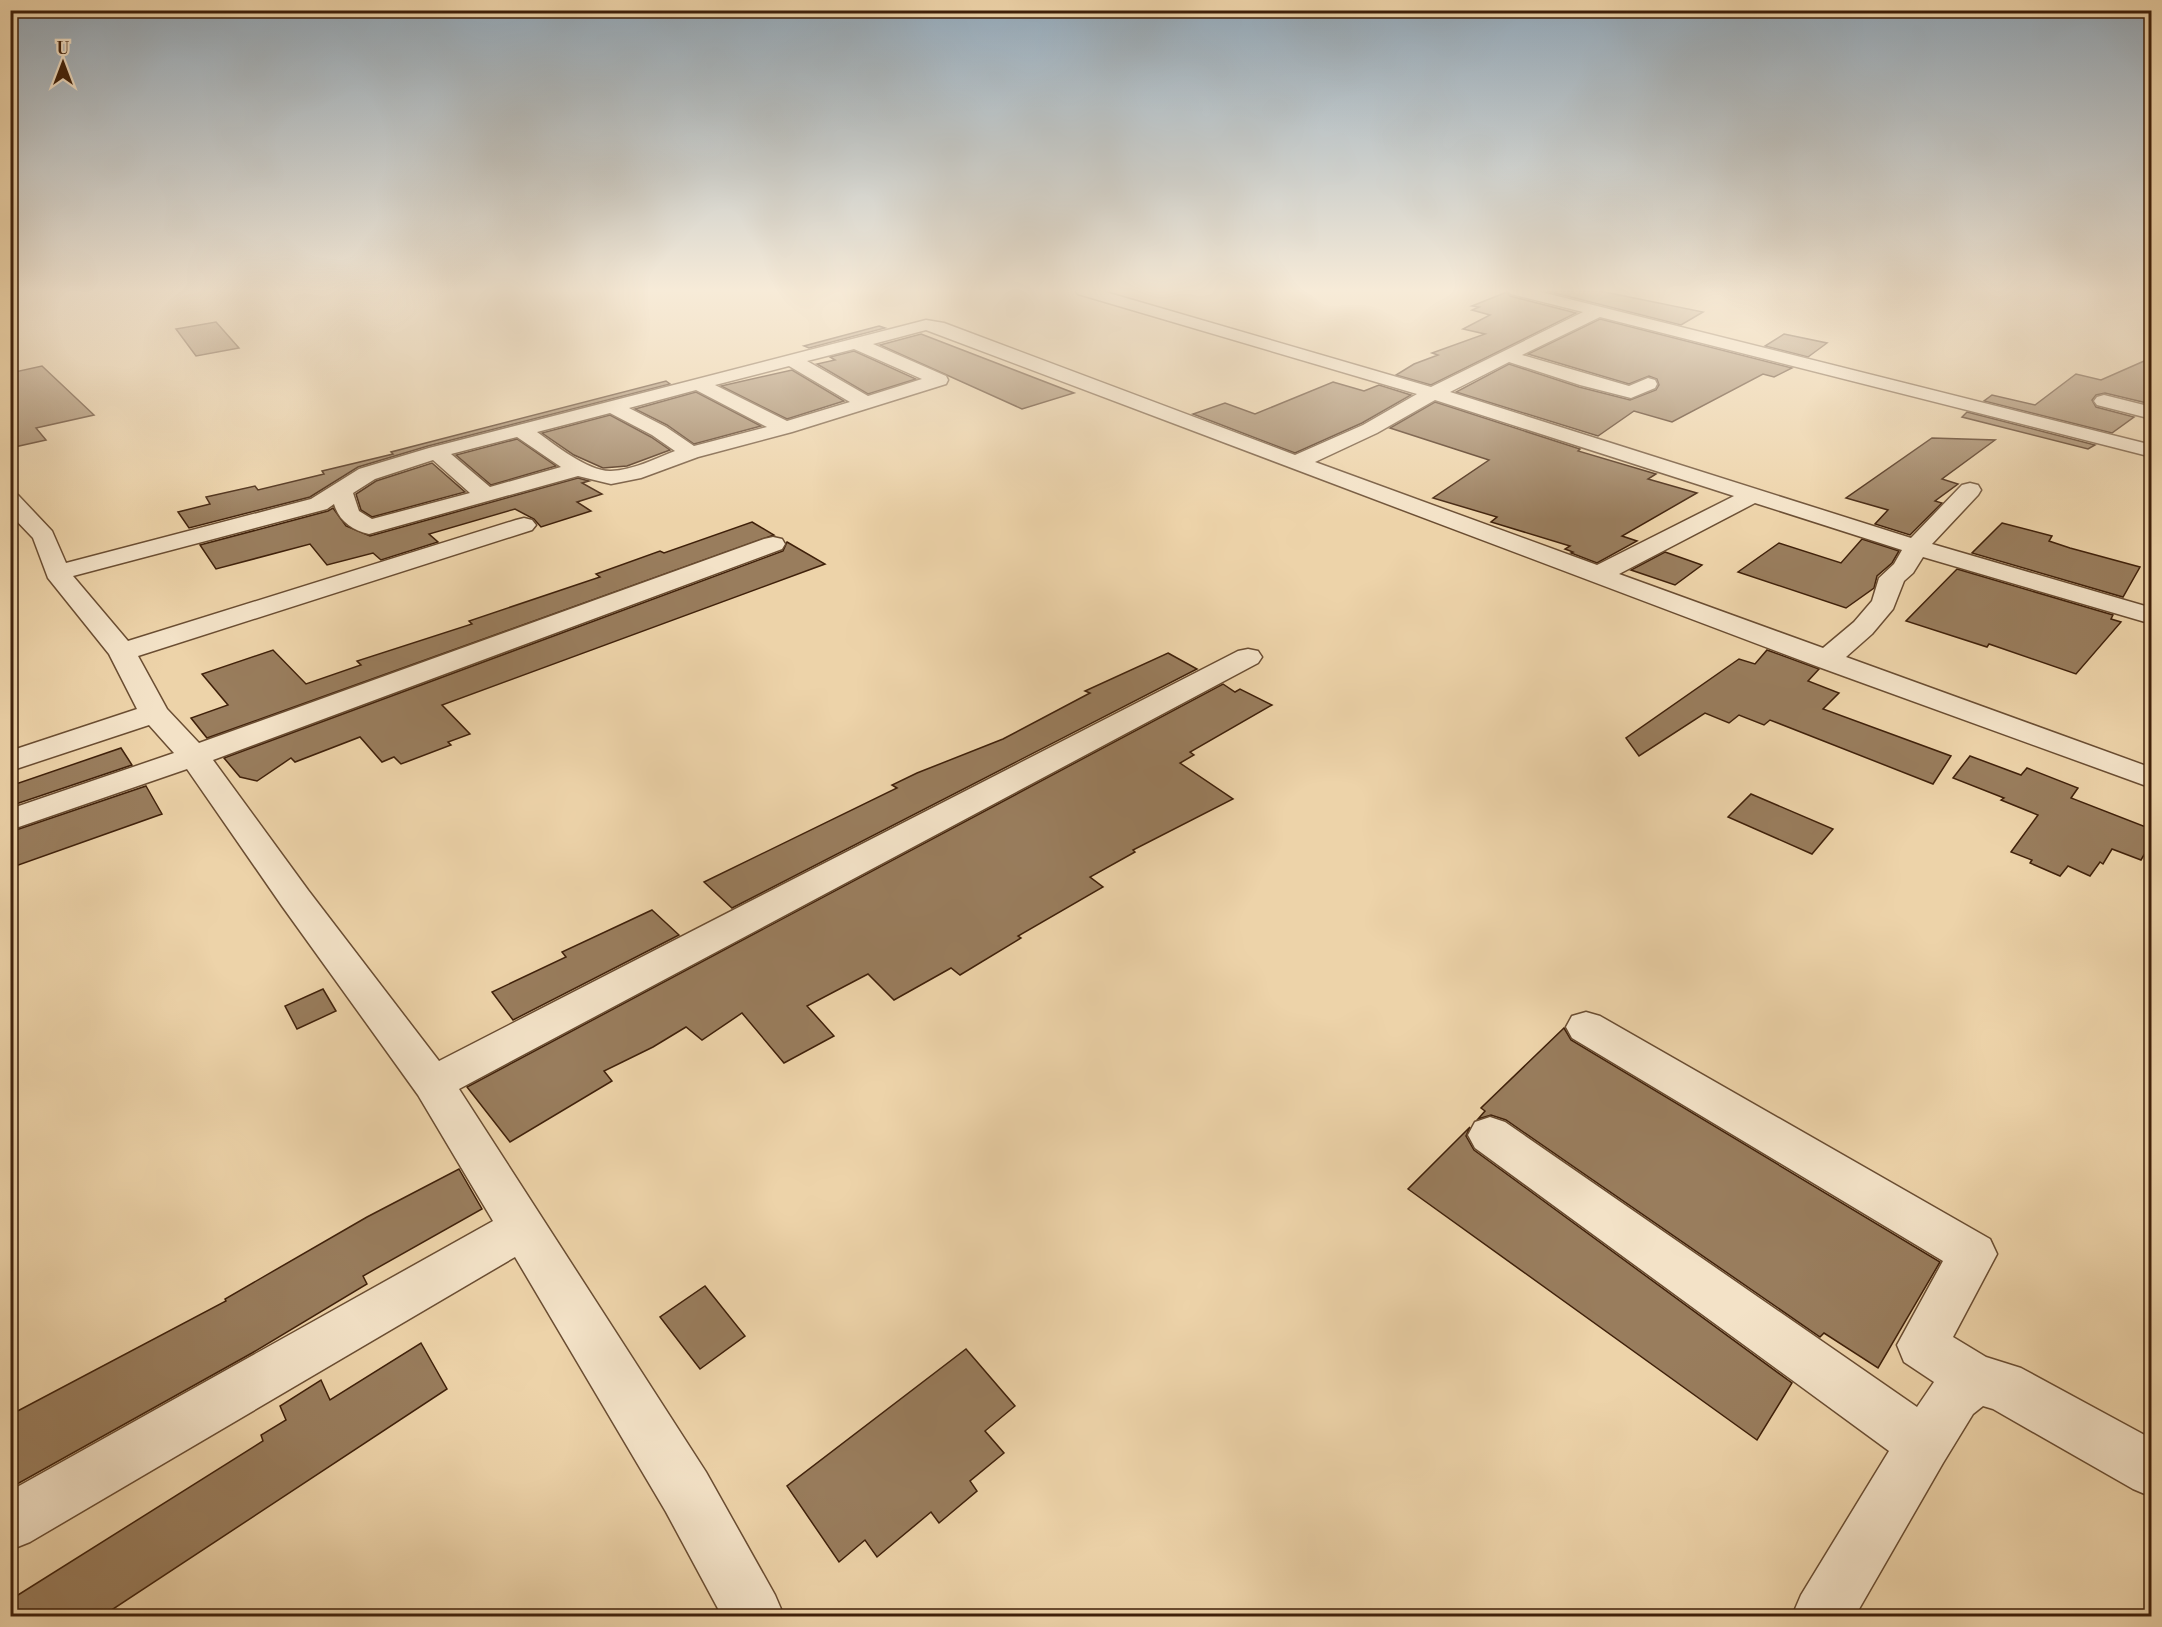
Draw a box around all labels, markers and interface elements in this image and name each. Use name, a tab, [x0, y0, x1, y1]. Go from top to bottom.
north arrow	[33, 33, 93, 93]
text: U	[57, 39, 70, 59]

